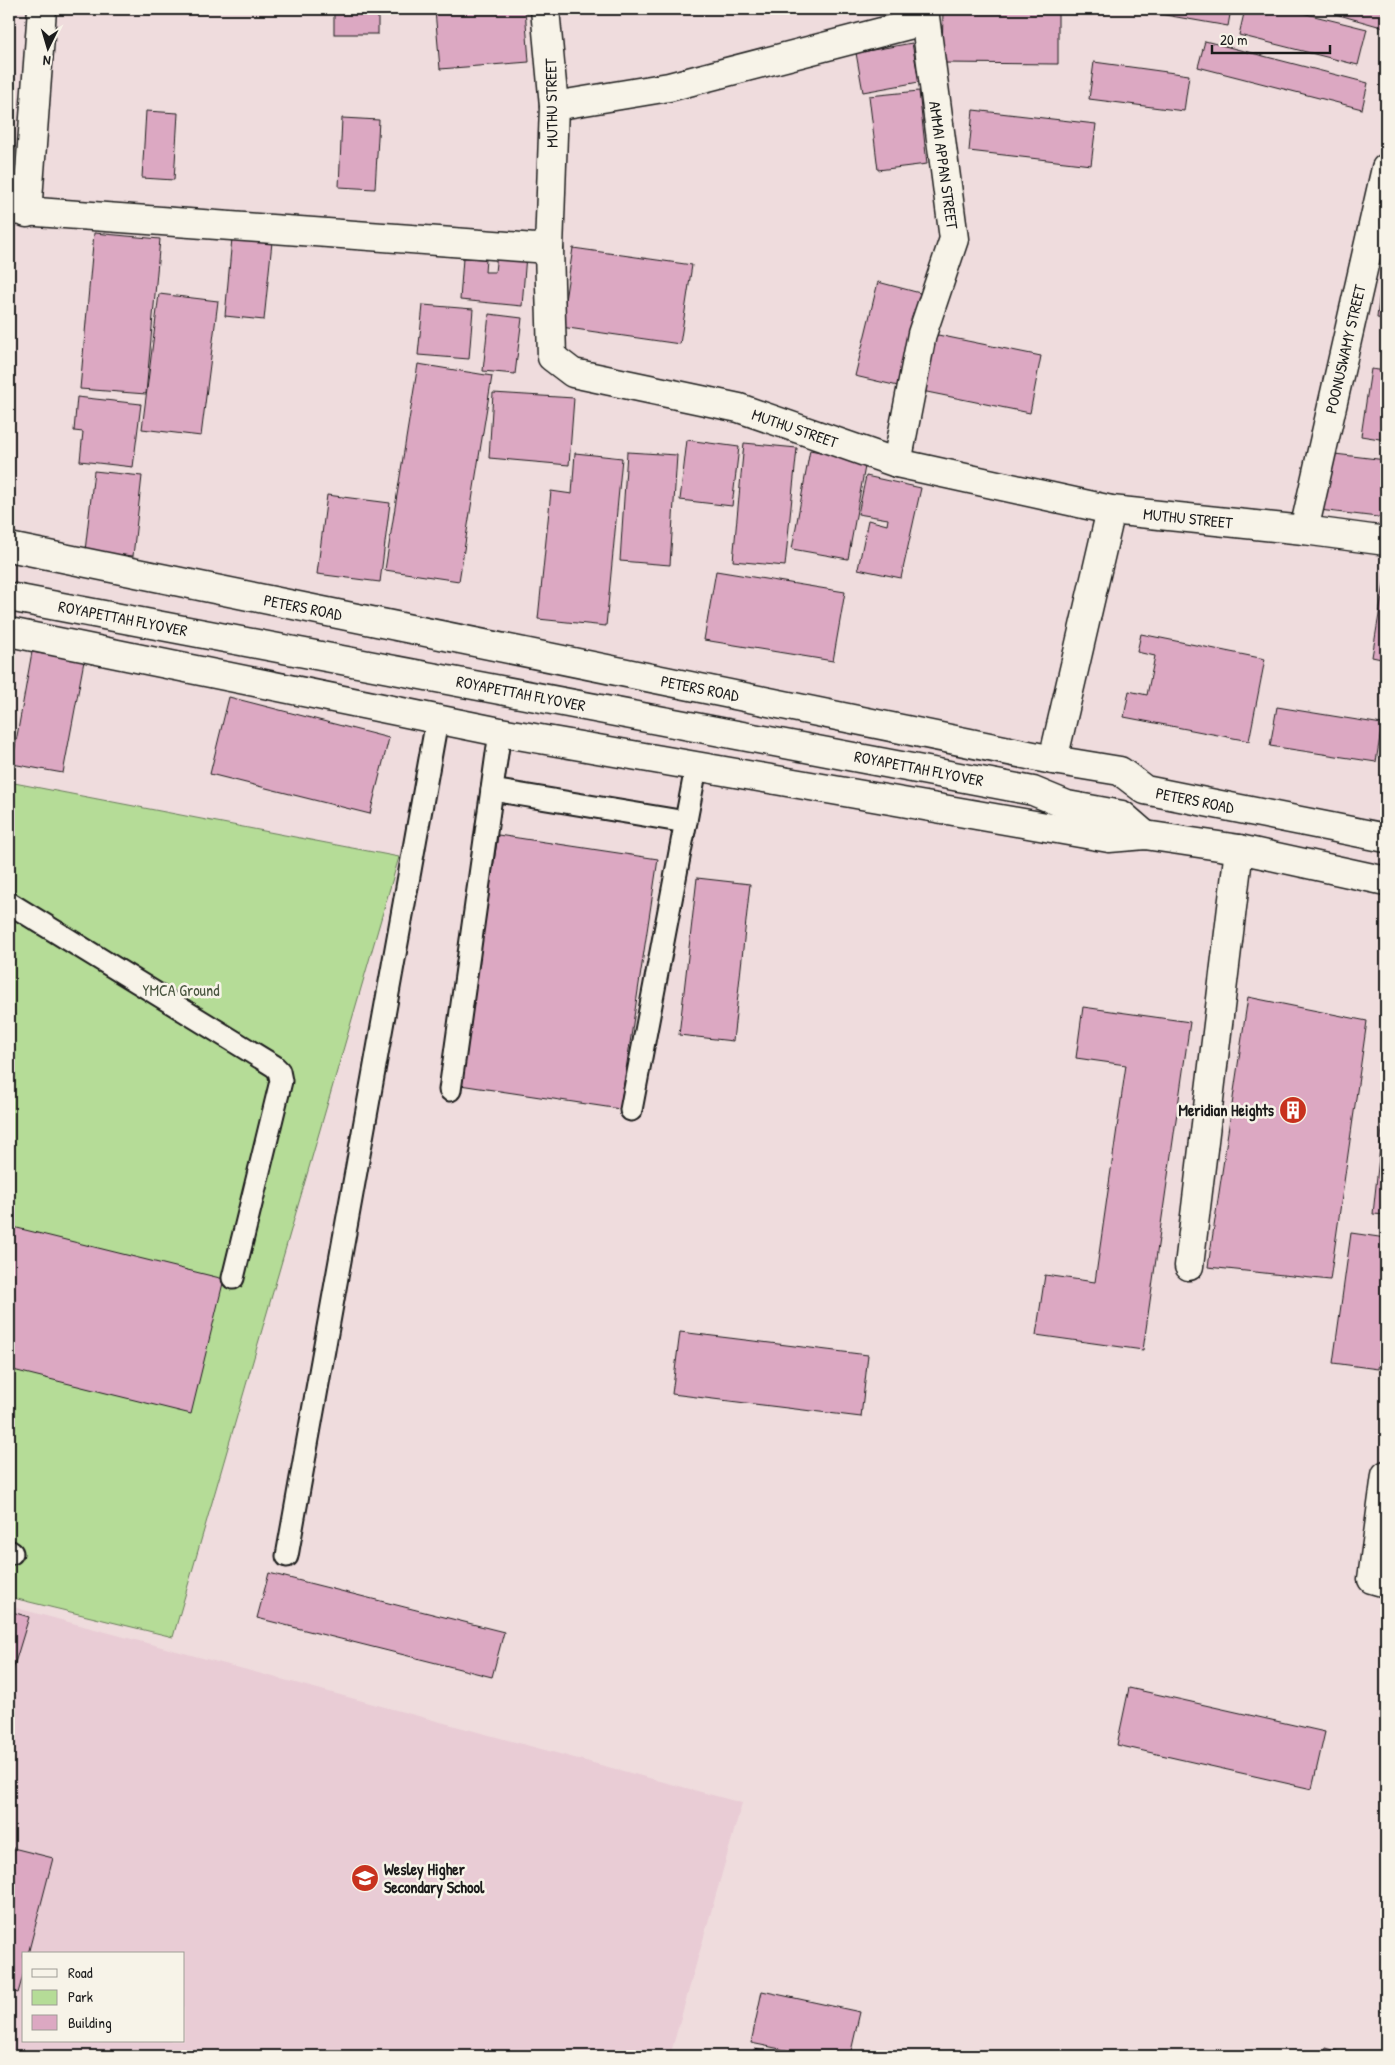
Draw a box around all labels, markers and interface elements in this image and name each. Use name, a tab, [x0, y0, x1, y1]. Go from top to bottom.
north arrow	[22, 22, 72, 72]
scale bar	[1212, 22, 1330, 54]
text: 20 m	[1220, 29, 1247, 50]
text: N	[42, 52, 51, 71]
street label: MUTHU STREET	[539, 58, 563, 148]
street label: AMMAI APPAN STREET	[924, 100, 964, 231]
street label: POONUSWAMY STREET	[1319, 282, 1371, 416]
street label: MUTHU STREET	[749, 403, 841, 453]
street label: MUTHU STREET	[1142, 502, 1234, 534]
street label: PETERS ROAD	[262, 589, 344, 625]
street label: ROYAPETTAH FLYOVER	[57, 595, 189, 641]
street label: ROYAPETTAH FLYOVER	[455, 670, 587, 716]
street label: PETERS ROAD	[659, 670, 741, 706]
street label: ROYAPETTAH FLYOVER	[853, 745, 985, 791]
street label: PETERS ROAD	[1154, 782, 1236, 818]
park label: YMCA Ground	[142, 979, 220, 1001]
building icon: Meridian Heights	[1278, 1095, 1308, 1125]
place label: Meridian Heights	[1178, 1099, 1275, 1122]
place label: Wesley Higher Secondary School	[384, 1858, 485, 1899]
school or university icon: Wesley Higher Secondary School	[350, 1863, 380, 1893]
legend	[22, 1952, 185, 2042]
text: Road	[68, 1962, 93, 1983]
text: Park	[68, 1986, 93, 2007]
text: Building	[68, 2012, 112, 2033]

